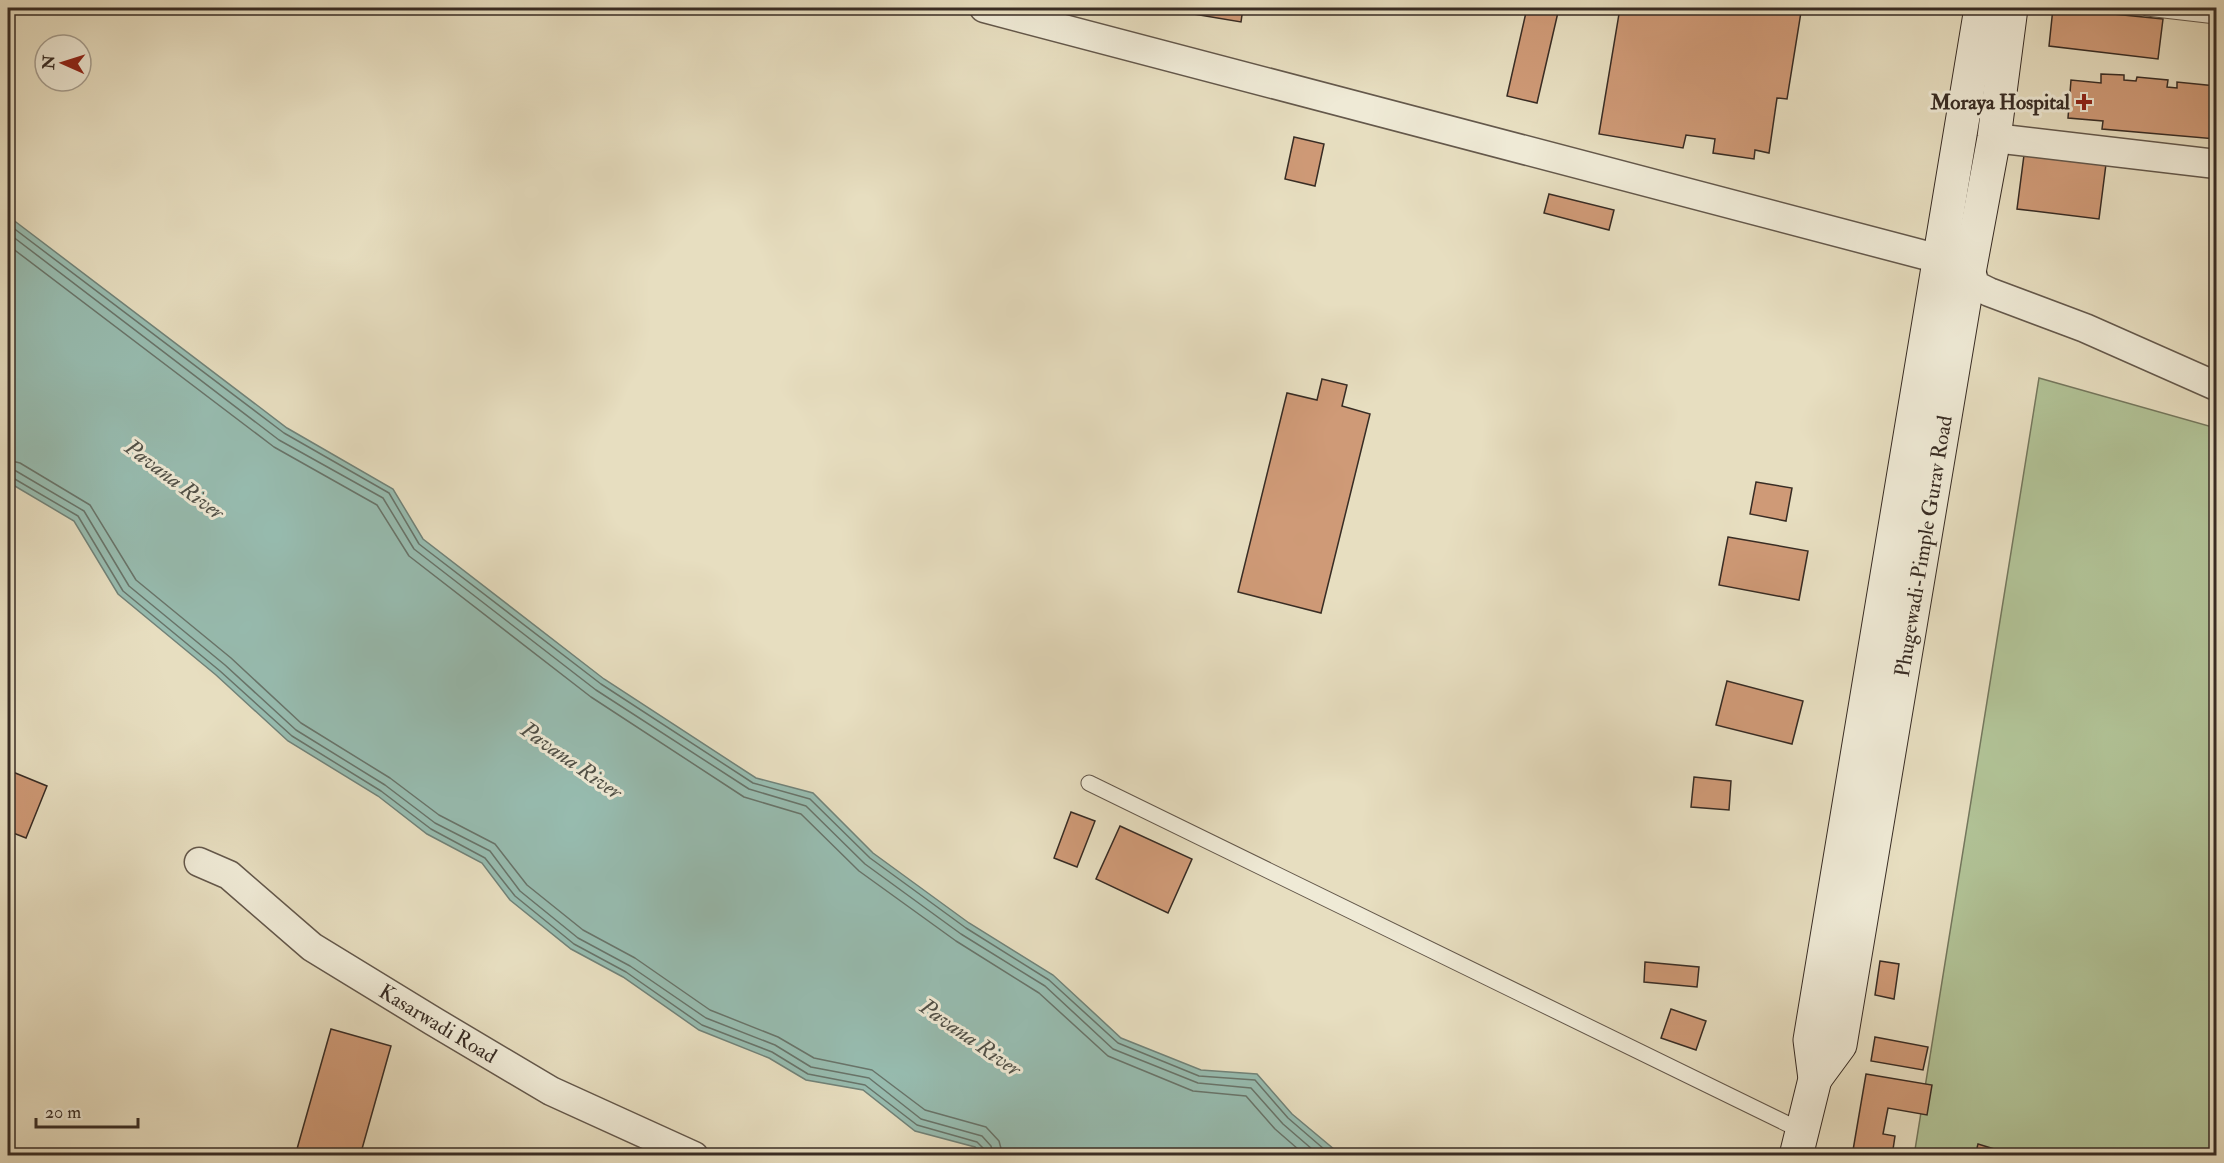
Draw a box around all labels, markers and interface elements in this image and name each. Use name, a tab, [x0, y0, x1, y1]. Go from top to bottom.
north arrow	[33, 33, 93, 93]
text: N	[39, 54, 59, 71]
place label: Moraya Hospital	[1929, 89, 2071, 116]
marker: Moraya Hospital	[2075, 93, 2093, 111]
street label: Phugewadi-Pimple Gurav Road	[1889, 413, 1959, 679]
water label: Pavana River	[118, 433, 231, 527]
water label: Pavana River	[514, 715, 629, 807]
street label: Kasarwadi Road	[374, 978, 502, 1070]
water label: Pavana River	[913, 992, 1028, 1084]
scale bar	[36, 1091, 138, 1129]
text: 20 m	[45, 1101, 81, 1124]

